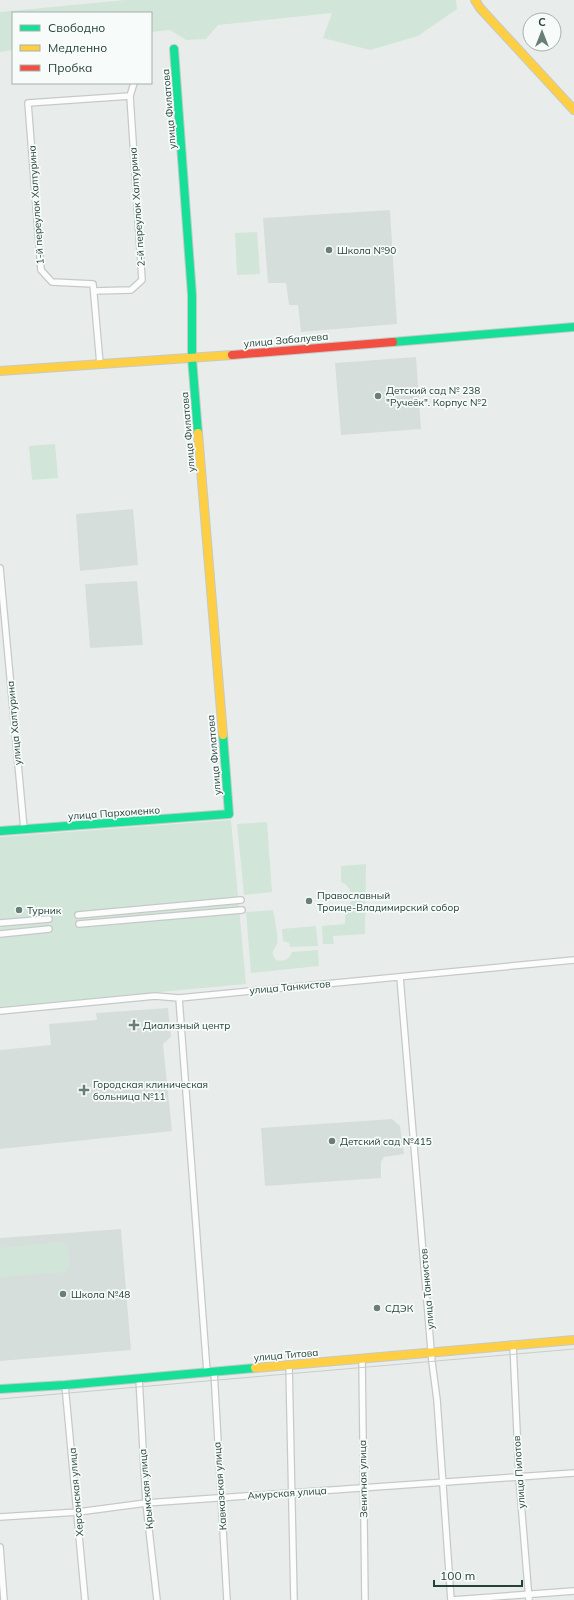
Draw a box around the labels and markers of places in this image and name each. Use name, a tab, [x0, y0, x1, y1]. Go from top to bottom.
place label: Школа №90	[337, 244, 396, 257]
marker: Школа №90	[324, 245, 334, 255]
place label: Детский сад № 238 "Ручеёк". Корпус №2	[386, 384, 487, 409]
marker: Детский сад № 238 "Ручеёк". Корпус №2	[373, 391, 383, 401]
place label: Православный Троице-Владимирский собор	[317, 889, 459, 914]
marker: Православный Троице-Владимирский собор	[304, 896, 314, 906]
place label: Турник	[27, 904, 62, 917]
marker: Турник	[14, 905, 24, 915]
marker: Диализный центр	[128, 1019, 140, 1031]
place label: Диализный центр	[143, 1019, 230, 1032]
place label: Городская клиническая больница №11	[93, 1078, 208, 1103]
marker: Городская клиническая больница №11	[78, 1084, 90, 1096]
place label: Детский сад №415	[340, 1135, 432, 1148]
marker: Детский сад №415	[327, 1136, 337, 1146]
place label: Школа №48	[71, 1288, 130, 1301]
marker: Школа №48	[58, 1289, 68, 1299]
place label: СДЭК	[385, 1302, 414, 1315]
marker: СДЭК	[372, 1303, 382, 1313]

